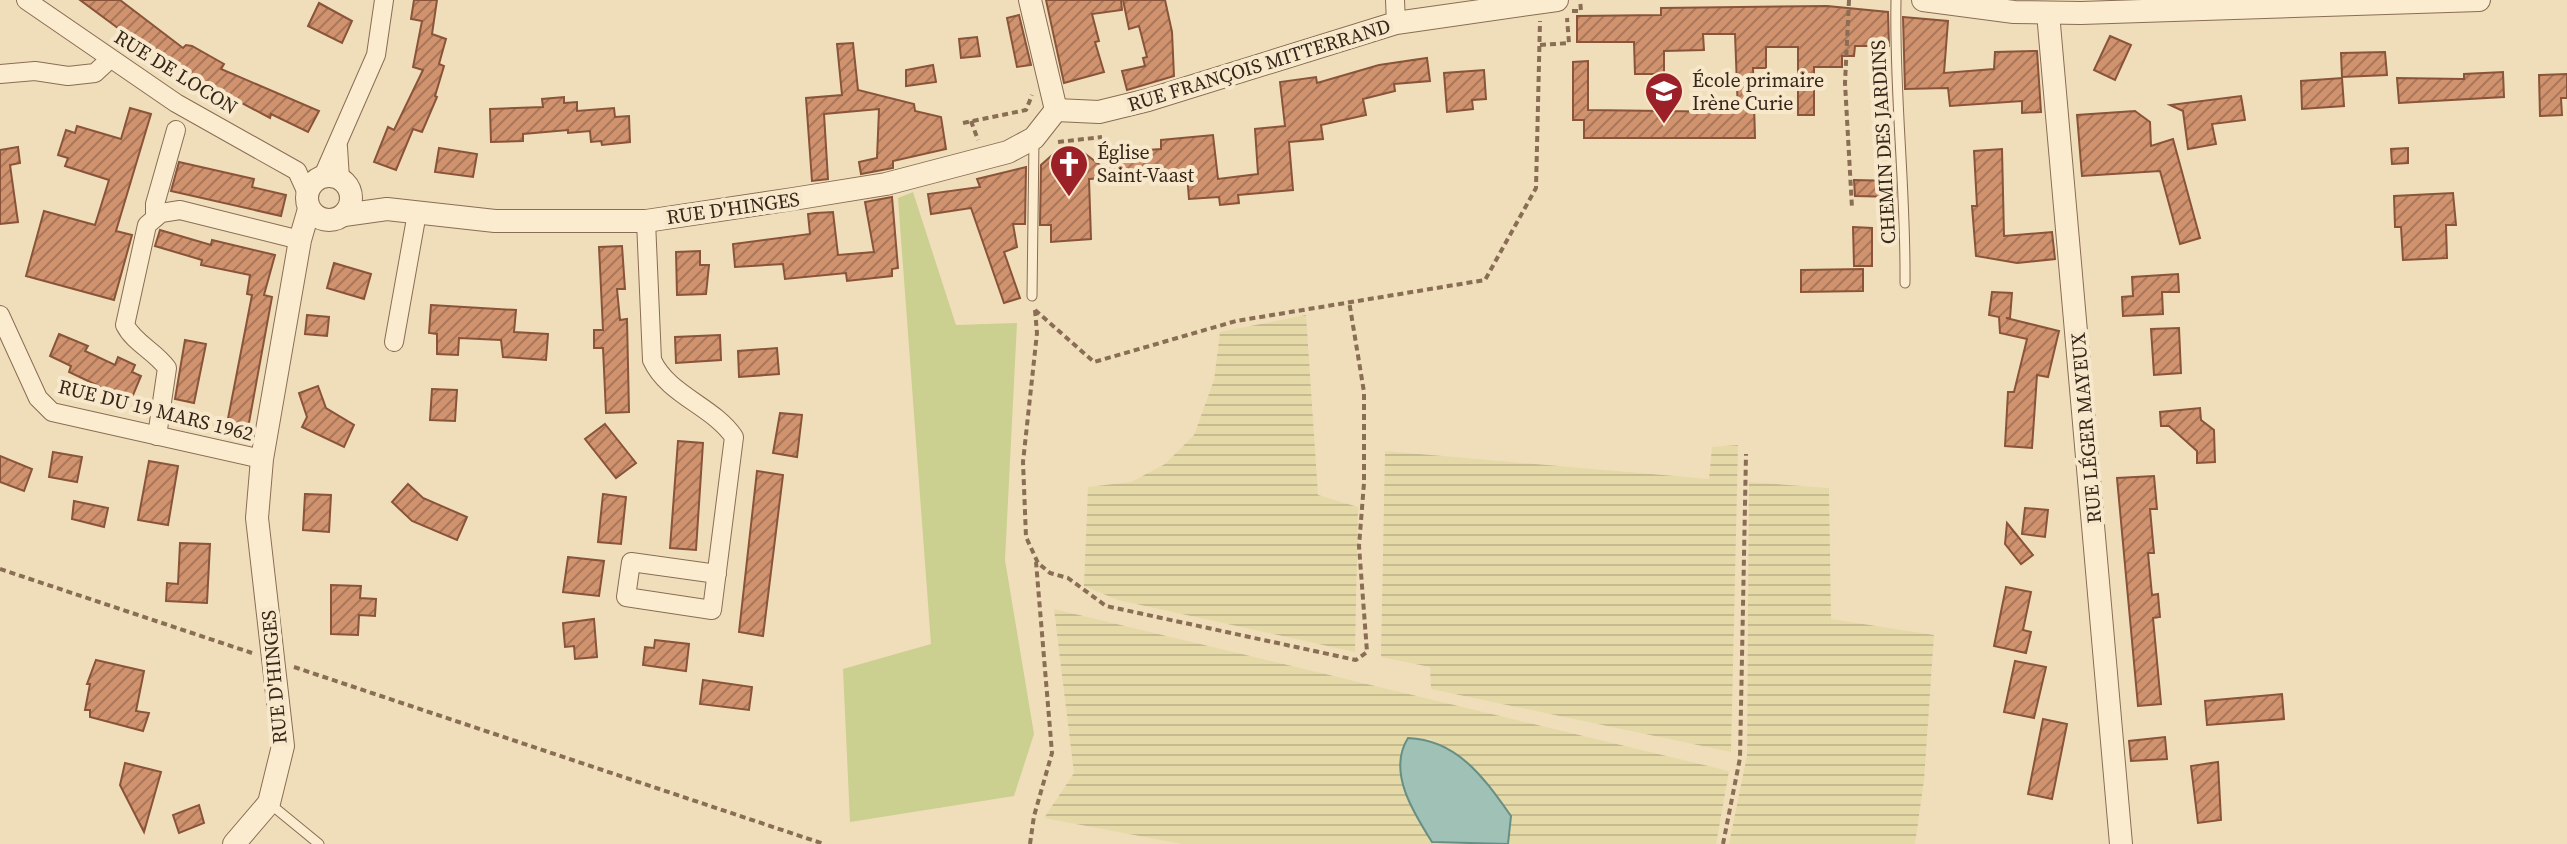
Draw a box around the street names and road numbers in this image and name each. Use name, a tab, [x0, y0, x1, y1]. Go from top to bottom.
street label: RUE FRANÇOIS MITTERRAND	[1124, 12, 1394, 118]
street label: RUE DE LOCON	[109, 23, 243, 121]
street label: CHEMIN DES JARDINS	[1864, 39, 1902, 245]
street label: RUE D'HINGES	[665, 185, 801, 231]
street label: RUE LÉGER MAYEUX	[2064, 331, 2108, 524]
street label: RUE DU 19 MARS 1962	[56, 372, 256, 448]
street label: RUE D'HINGES	[254, 609, 294, 745]

